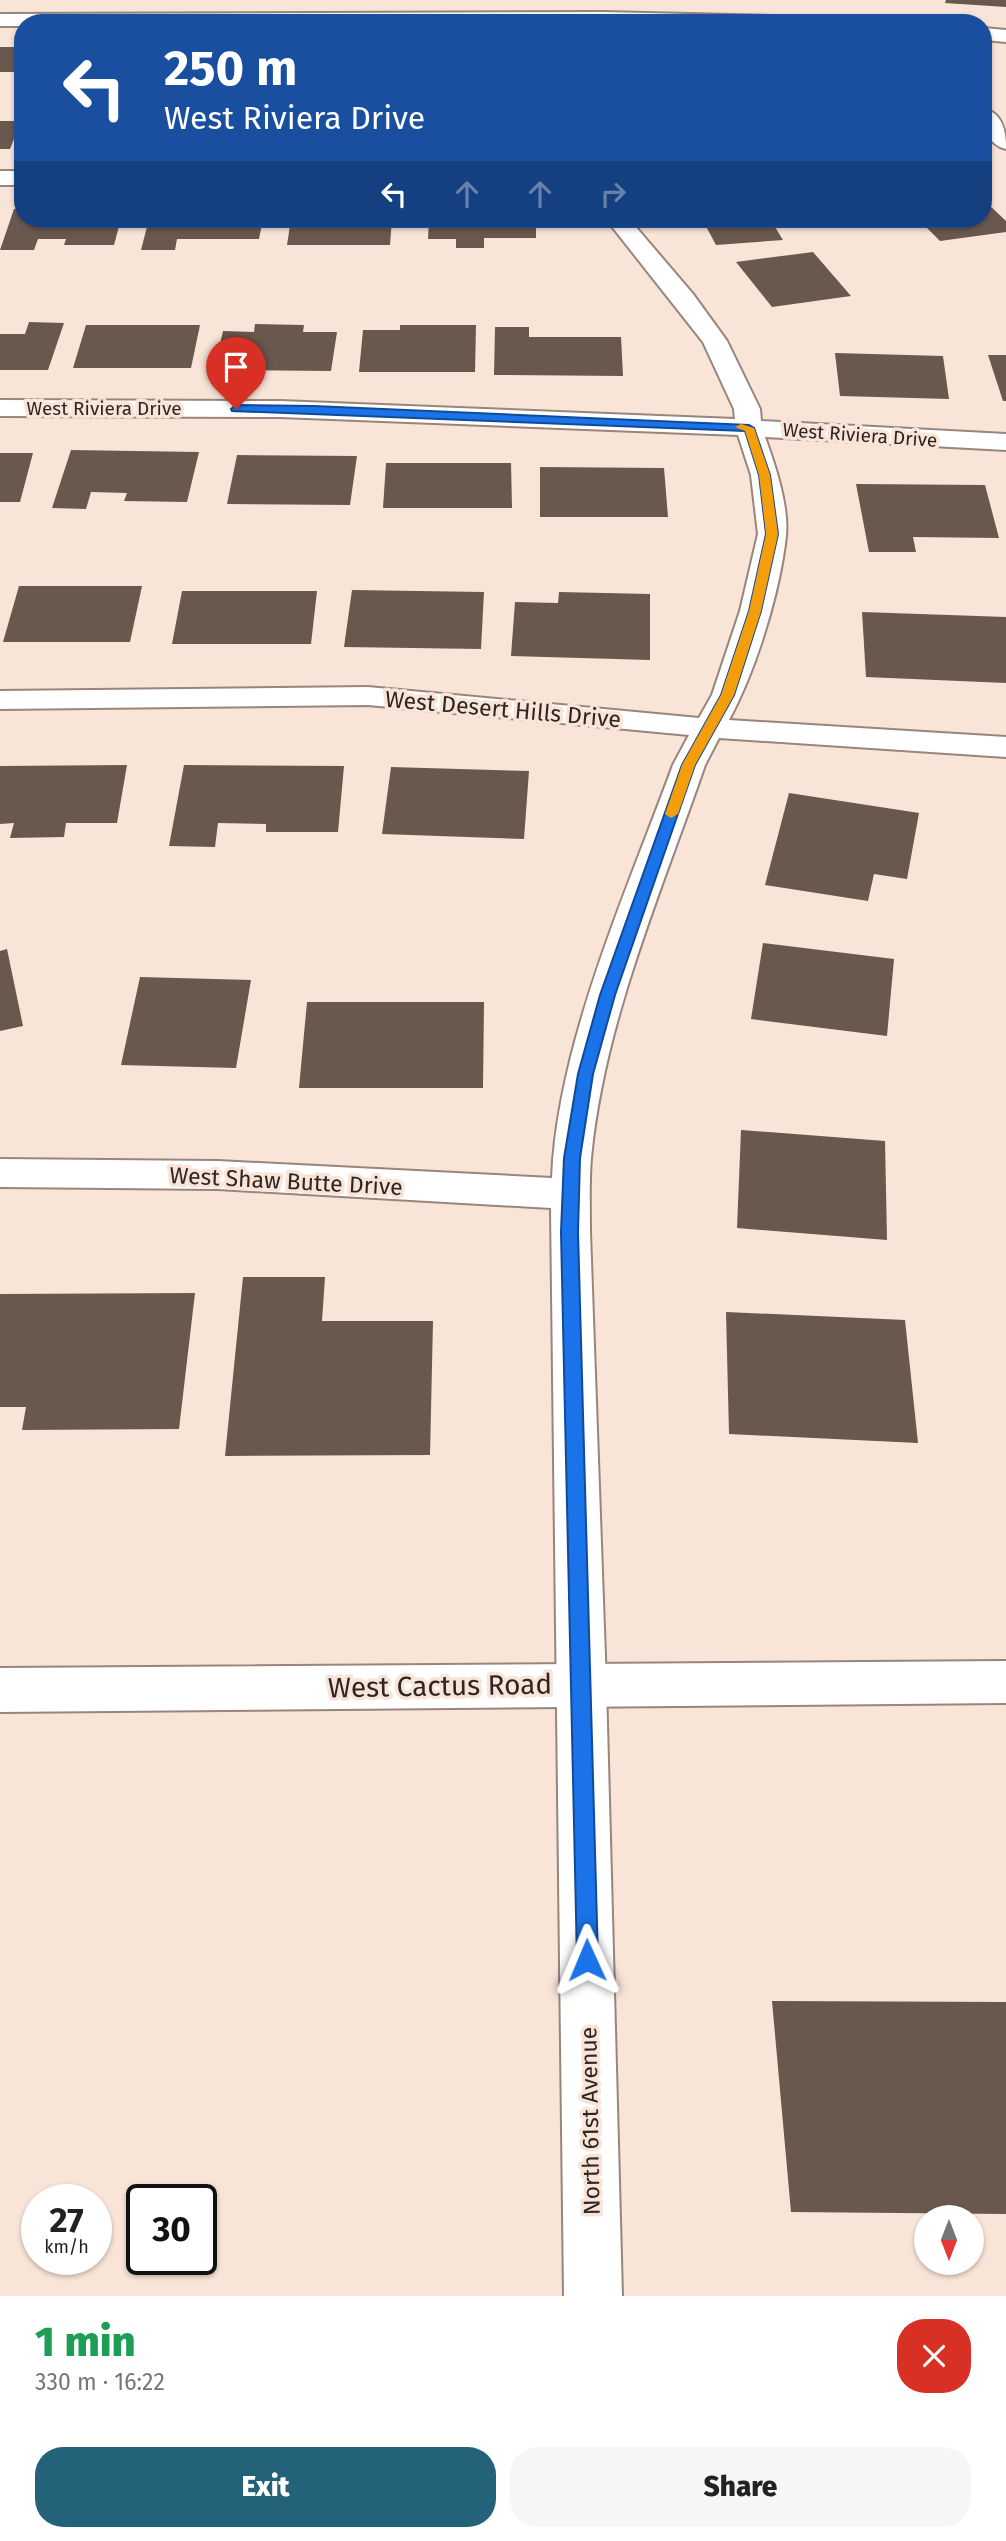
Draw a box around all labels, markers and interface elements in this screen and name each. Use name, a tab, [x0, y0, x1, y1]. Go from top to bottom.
text: 250 m	[164, 39, 297, 98]
icon: left	[49, 42, 140, 133]
text: West Riviera Drive	[164, 99, 425, 137]
icon: left	[375, 175, 413, 213]
icon: ahead	[448, 175, 486, 213]
icon: ahead	[521, 175, 559, 213]
icon: right	[594, 175, 632, 213]
pin	[206, 337, 266, 409]
icon: arrive	[217, 348, 255, 386]
street label: West Riviera Drive	[26, 397, 182, 420]
street label: West Riviera Drive	[782, 418, 938, 452]
street label: West Desert Hills Drive	[384, 685, 622, 733]
street label: West Shaw Butte Drive	[169, 1161, 403, 1201]
street label: West Cactus Road	[328, 1668, 552, 1704]
position arrow	[550, 1923, 624, 1997]
street label: North 61st Avenue	[574, 2027, 606, 2215]
speed limit sign: 30	[126, 2184, 217, 2275]
text: 27	[49, 2199, 84, 2241]
north arrow	[914, 2205, 984, 2275]
map controls	[914, 2205, 984, 2275]
text: km/h	[44, 2236, 89, 2258]
text: 1 min	[35, 2317, 136, 2367]
button: close	[897, 2319, 971, 2393]
text: 330 m · 16:22	[35, 2368, 165, 2396]
button: Exit	[35, 2447, 496, 2527]
button: Share	[510, 2447, 971, 2527]

